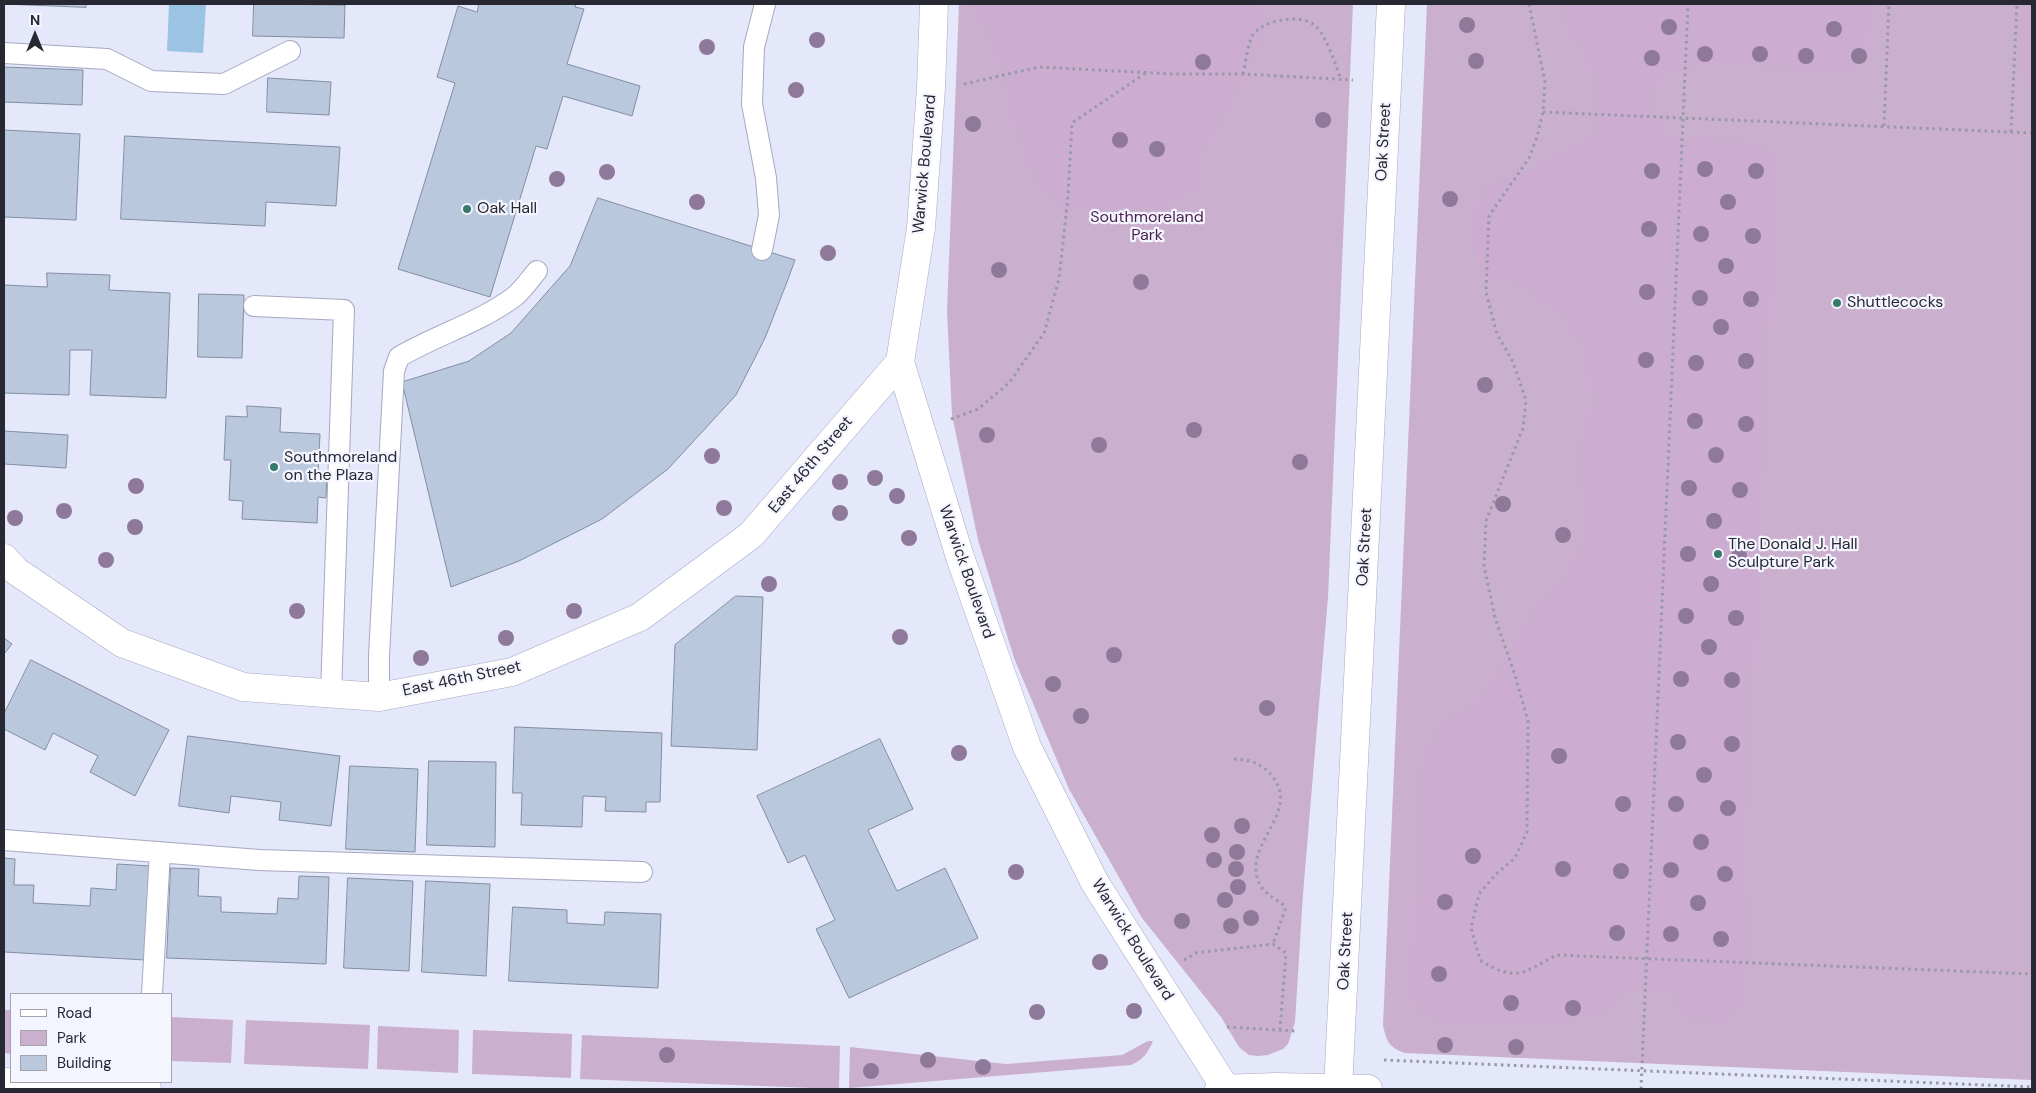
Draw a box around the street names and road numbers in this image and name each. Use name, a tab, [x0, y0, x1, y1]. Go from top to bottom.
street label: Warwick Boulevard	[909, 93, 941, 235]
street label: Oak Street	[1372, 102, 1396, 182]
street label: East 46th Street	[765, 413, 857, 517]
street label: Warwick Boulevard	[934, 503, 998, 641]
street label: Oak Street	[1353, 507, 1377, 587]
street label: East 46th Street	[401, 657, 523, 701]
street label: Warwick Boulevard	[1087, 876, 1177, 1004]
street label: Oak Street	[1334, 911, 1358, 991]

